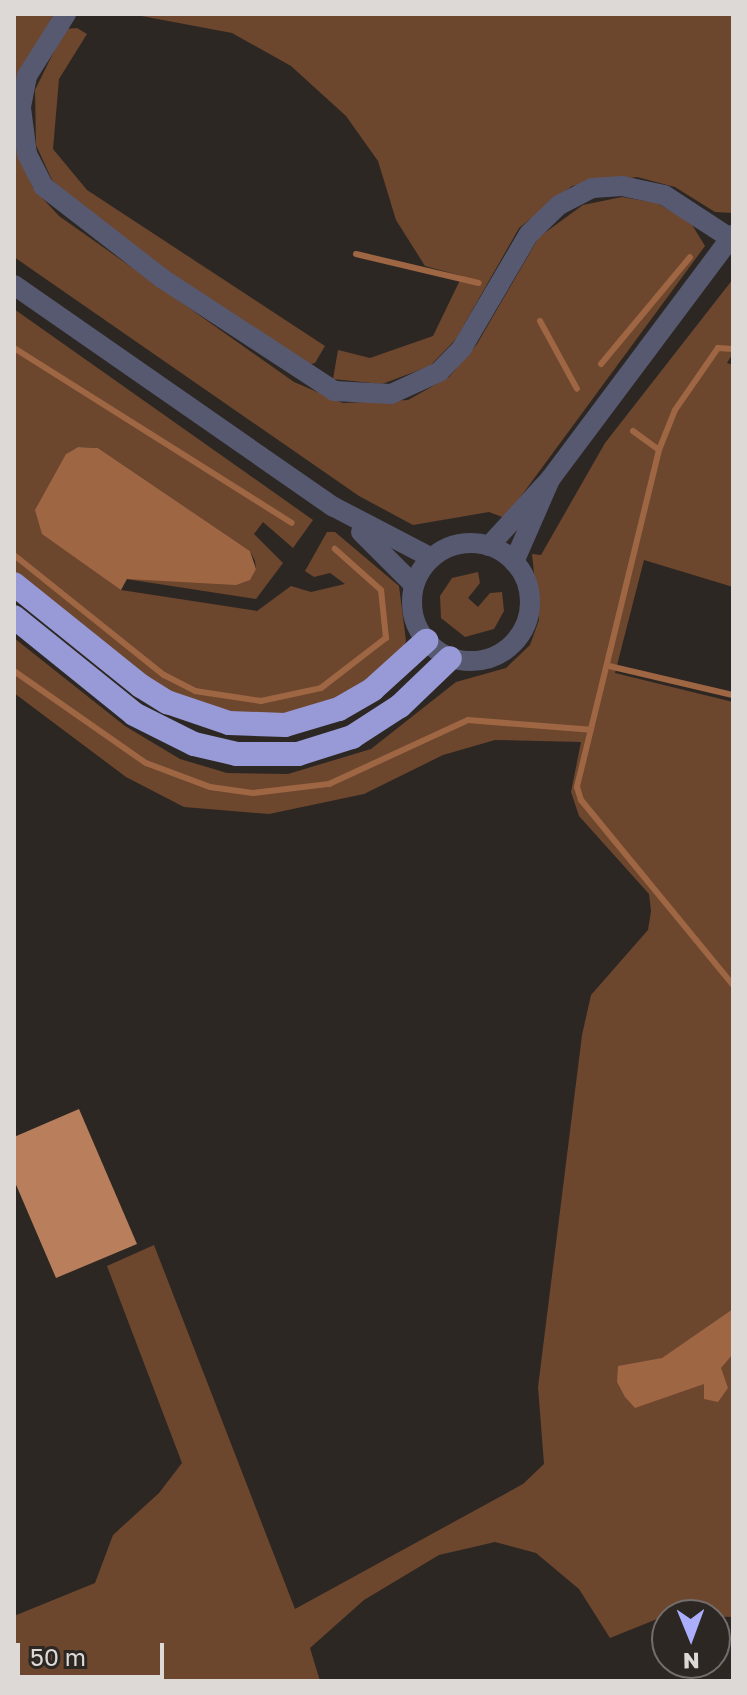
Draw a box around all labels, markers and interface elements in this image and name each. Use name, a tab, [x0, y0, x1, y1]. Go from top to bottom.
north arrow	[651, 1599, 731, 1679]
scale bar	[20, 1627, 168, 1677]
text: 50 m	[30, 1642, 86, 1671]
text: N	[683, 1648, 700, 1675]

